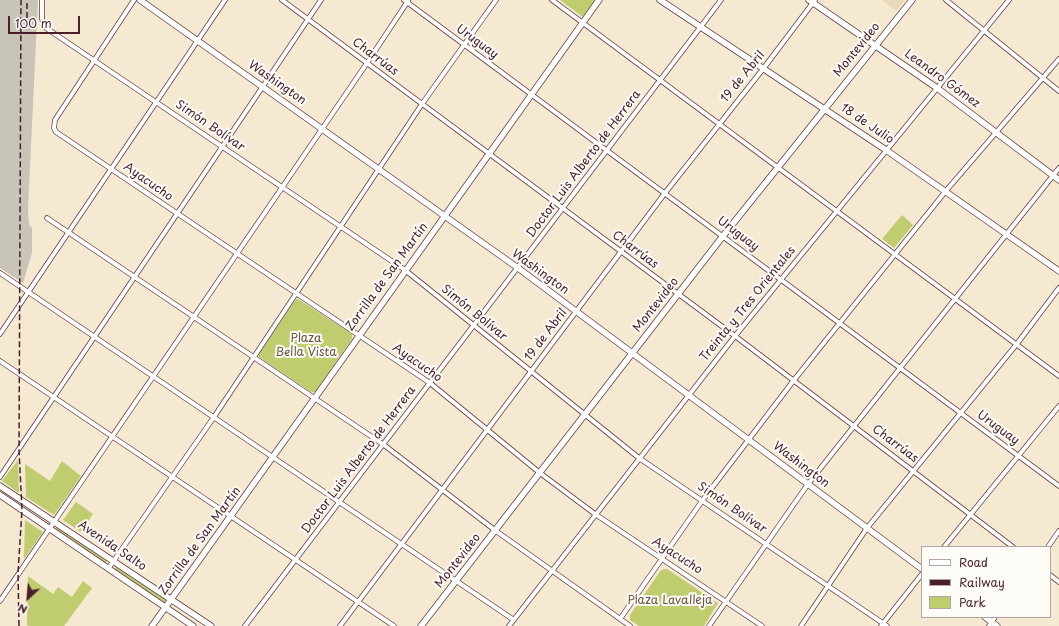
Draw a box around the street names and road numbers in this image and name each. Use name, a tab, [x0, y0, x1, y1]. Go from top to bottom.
street label: Montevideo	[831, 20, 883, 80]
street label: Uruguay	[453, 22, 501, 62]
street label: Charrúas	[349, 35, 401, 79]
street label: Leandro Gómez	[901, 47, 983, 111]
street label: 19 de Abril	[718, 48, 768, 106]
street label: Washington	[245, 58, 309, 108]
street label: Doctor Luis Alberto de Herrera	[524, 88, 644, 240]
street label: Simón Bolívar	[173, 98, 247, 154]
street label: 18 de Julio	[838, 101, 896, 147]
street label: Ayacucho	[120, 160, 176, 204]
street label: Uruguay	[714, 214, 762, 254]
street label: Zorrilla de San Martín	[343, 220, 431, 334]
street label: Charrúas	[609, 228, 661, 272]
street label: Treinta y Tres Orientales	[697, 244, 799, 364]
street label: Washington	[509, 246, 571, 298]
street label: Montevideo	[630, 275, 682, 335]
street label: Simón Bolívar	[438, 282, 510, 344]
street label: 19 de Abril	[522, 306, 570, 364]
street label: Ayacucho	[389, 341, 445, 385]
street label: Doctor Luis Alberto de Herrera	[299, 384, 419, 536]
street label: Uruguay	[974, 408, 1022, 448]
street label: Charrúas	[869, 422, 921, 466]
street label: Washington	[770, 439, 832, 491]
street label: Simón Bolívar	[695, 480, 769, 536]
street label: Zorrilla de San Martín	[156, 484, 244, 598]
street label: Avenida Salto	[75, 518, 149, 574]
street label: Montevideo	[432, 531, 484, 591]
street label: Ayacucho	[649, 534, 705, 578]

